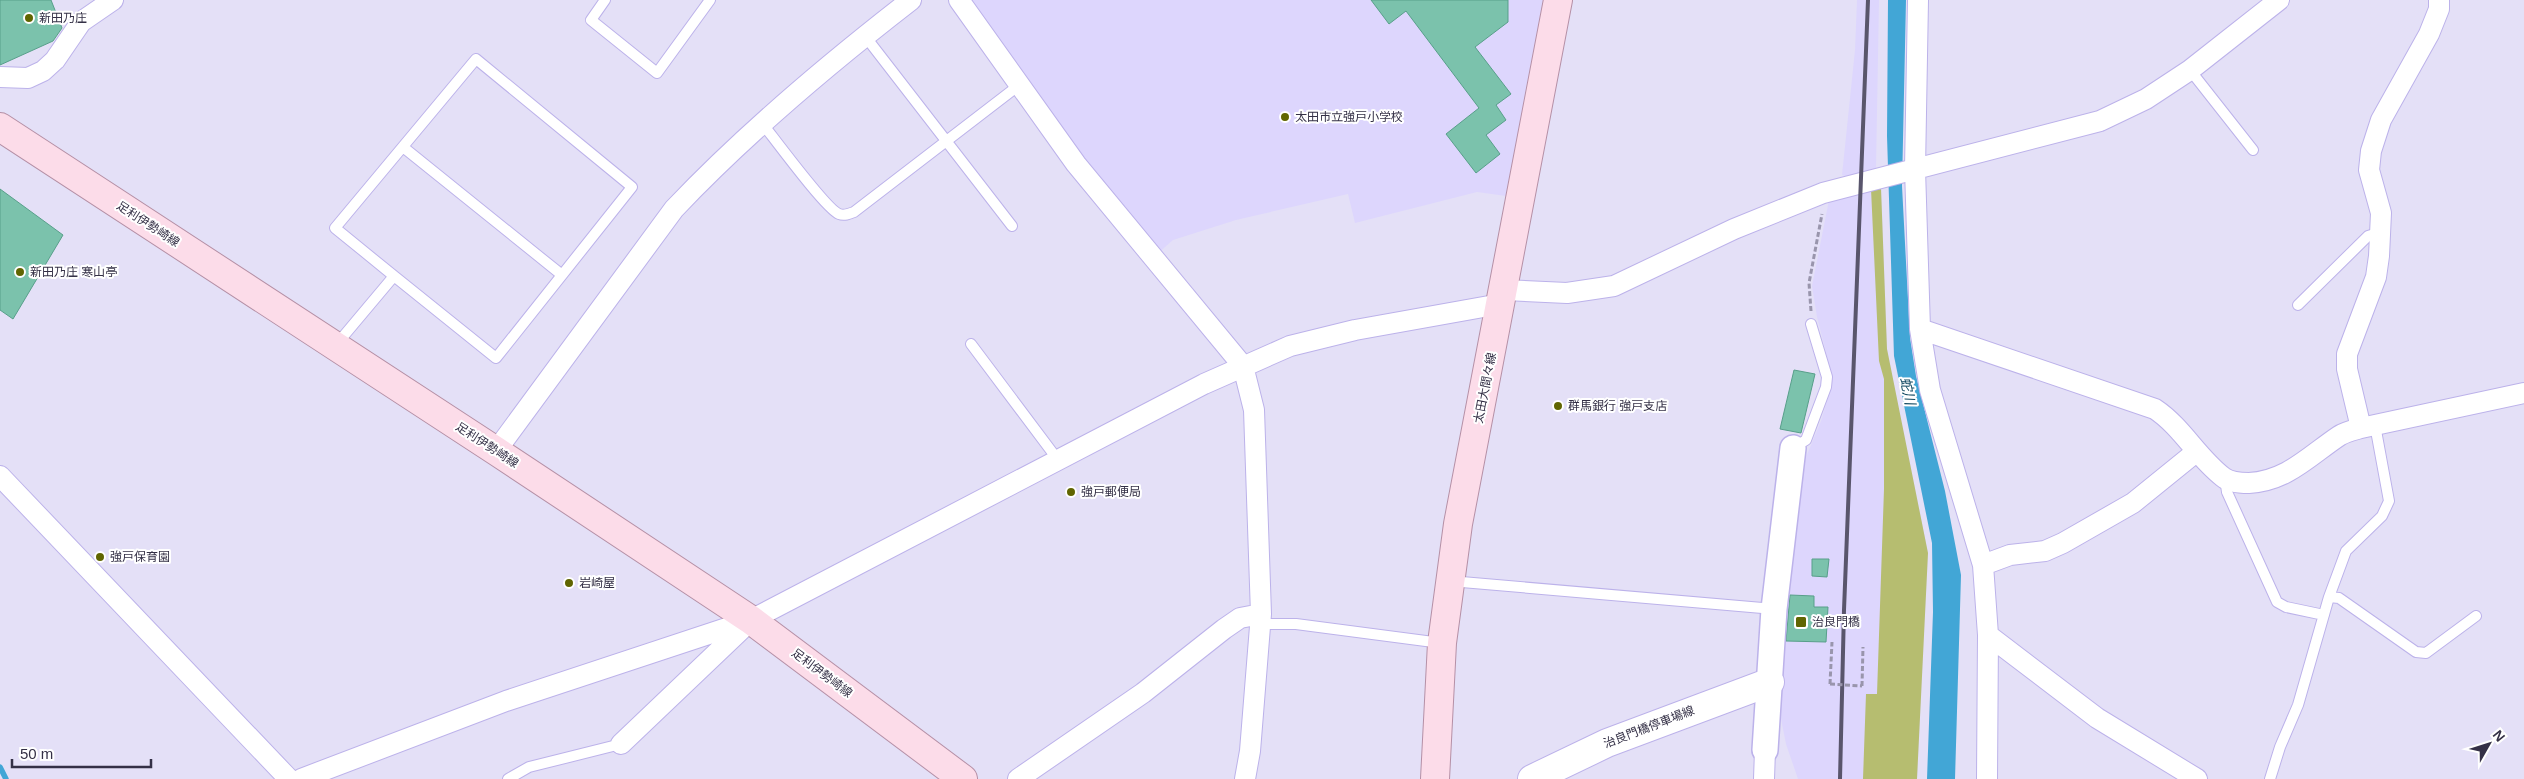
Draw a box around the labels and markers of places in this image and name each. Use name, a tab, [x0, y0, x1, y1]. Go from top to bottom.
place label: 新田乃庄	[39, 11, 87, 25]
marker: 新田乃庄	[23, 12, 35, 24]
place label: 太田市立強戸小学校	[1295, 110, 1403, 124]
marker: 太田市立強戸小学校	[1279, 111, 1291, 123]
place label: 新田乃庄 寒山亭	[30, 265, 117, 279]
marker: 新田乃庄 寒山亭	[14, 266, 26, 278]
place label: 群馬銀行 強戸支店	[1568, 399, 1667, 413]
marker: 群馬銀行 強戸支店	[1552, 400, 1564, 412]
place label: 強戸郵便局	[1081, 485, 1141, 499]
marker: 強戸郵便局	[1065, 486, 1077, 498]
place label: 強戸保育園	[110, 550, 170, 564]
marker: 強戸保育園	[94, 551, 106, 563]
place label: 岩崎屋	[579, 576, 615, 590]
marker: 岩崎屋	[563, 577, 575, 589]
marker: 治良門橋	[1794, 615, 1808, 629]
place label: 治良門橋	[1812, 615, 1860, 629]

